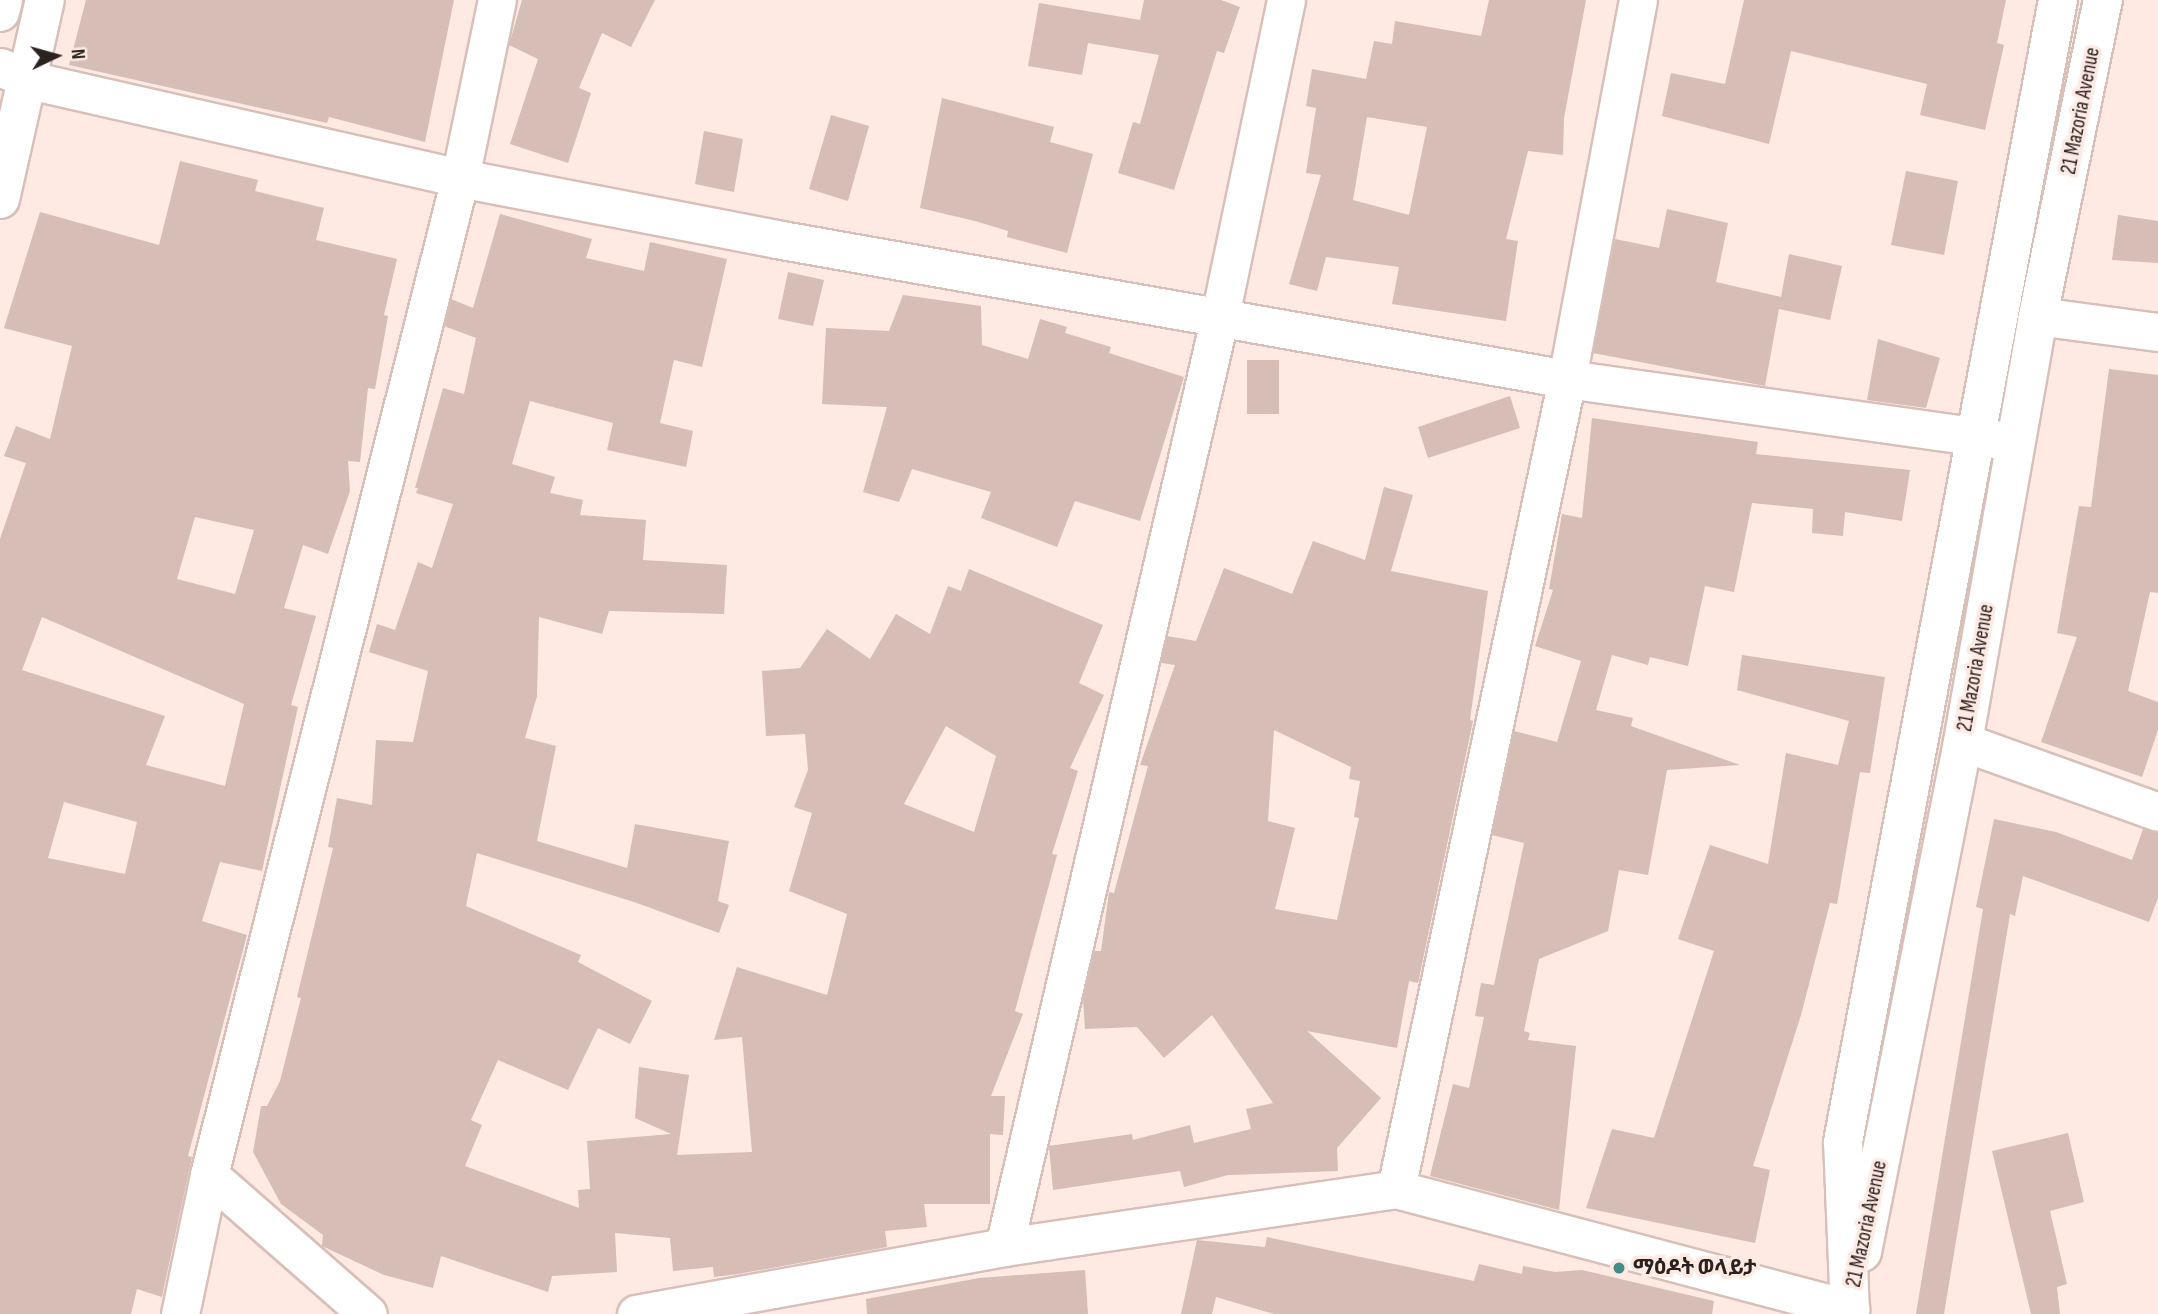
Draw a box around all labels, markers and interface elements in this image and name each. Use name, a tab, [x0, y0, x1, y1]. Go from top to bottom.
north arrow	[21, 21, 91, 91]
street label: 21 Mazoria Avenue	[2056, 45, 2106, 177]
text: N	[66, 48, 89, 60]
street label: 21 Mazoria Avenue	[1952, 602, 2000, 734]
street label: 21 Mazoria Avenue	[1841, 1158, 1893, 1290]
place label: ማዕዶት ወላይታ	[1633, 1255, 1756, 1281]
marker: ማዕዶት ወላይታ	[1611, 1260, 1627, 1276]

